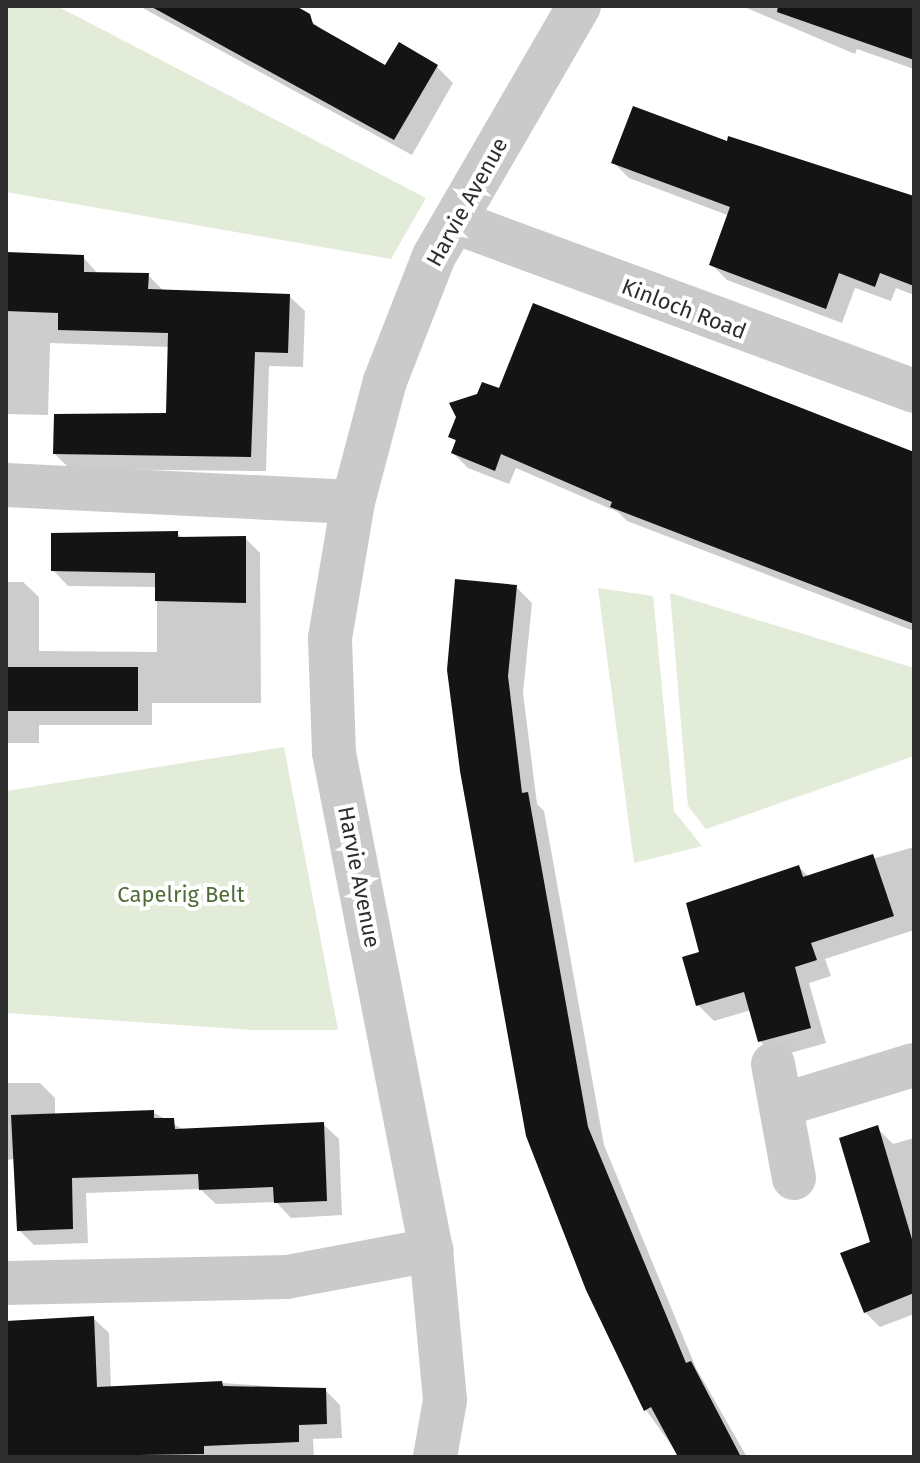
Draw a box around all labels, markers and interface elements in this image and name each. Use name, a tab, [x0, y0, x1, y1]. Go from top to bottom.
street label: Harvie Avenue	[421, 133, 513, 271]
street label: Kinloch Road	[618, 273, 750, 345]
street label: Harvie Avenue	[332, 804, 386, 950]
park label: Capelrig Belt	[117, 882, 245, 908]

